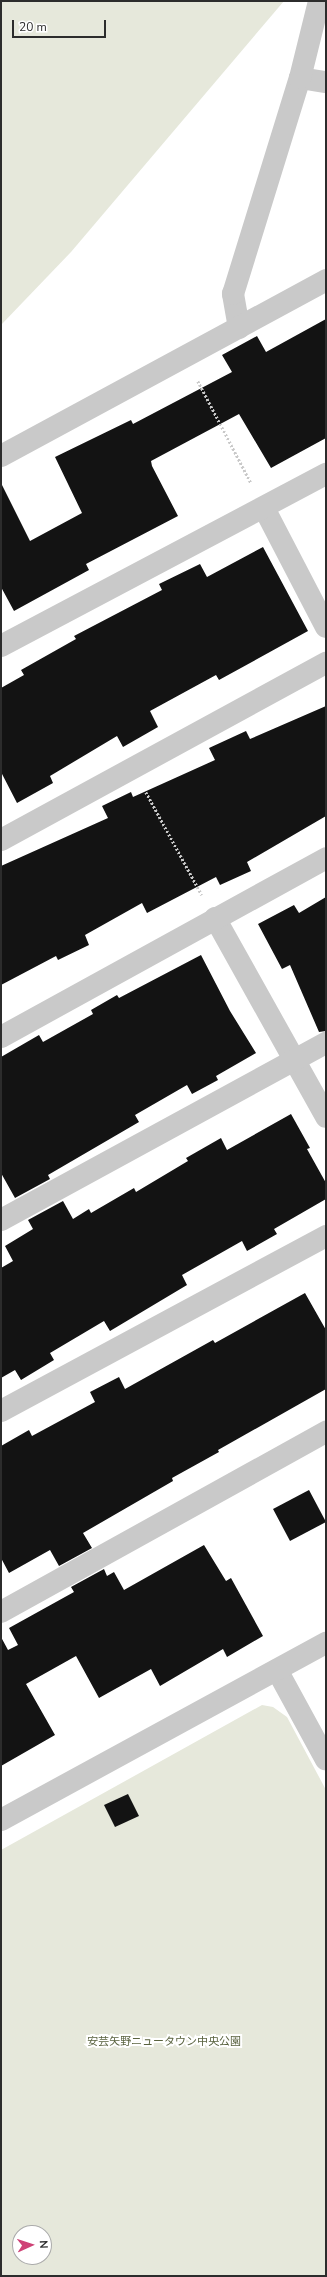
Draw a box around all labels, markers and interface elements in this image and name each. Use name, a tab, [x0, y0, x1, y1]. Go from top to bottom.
scale bar	[14, 12, 108, 38]
text: 20 m	[19, 19, 47, 35]
park label: 安芸矢野ニュータウン中央公園	[87, 2035, 241, 2049]
north arrow	[12, 2225, 52, 2265]
text: N	[36, 2240, 51, 2249]

